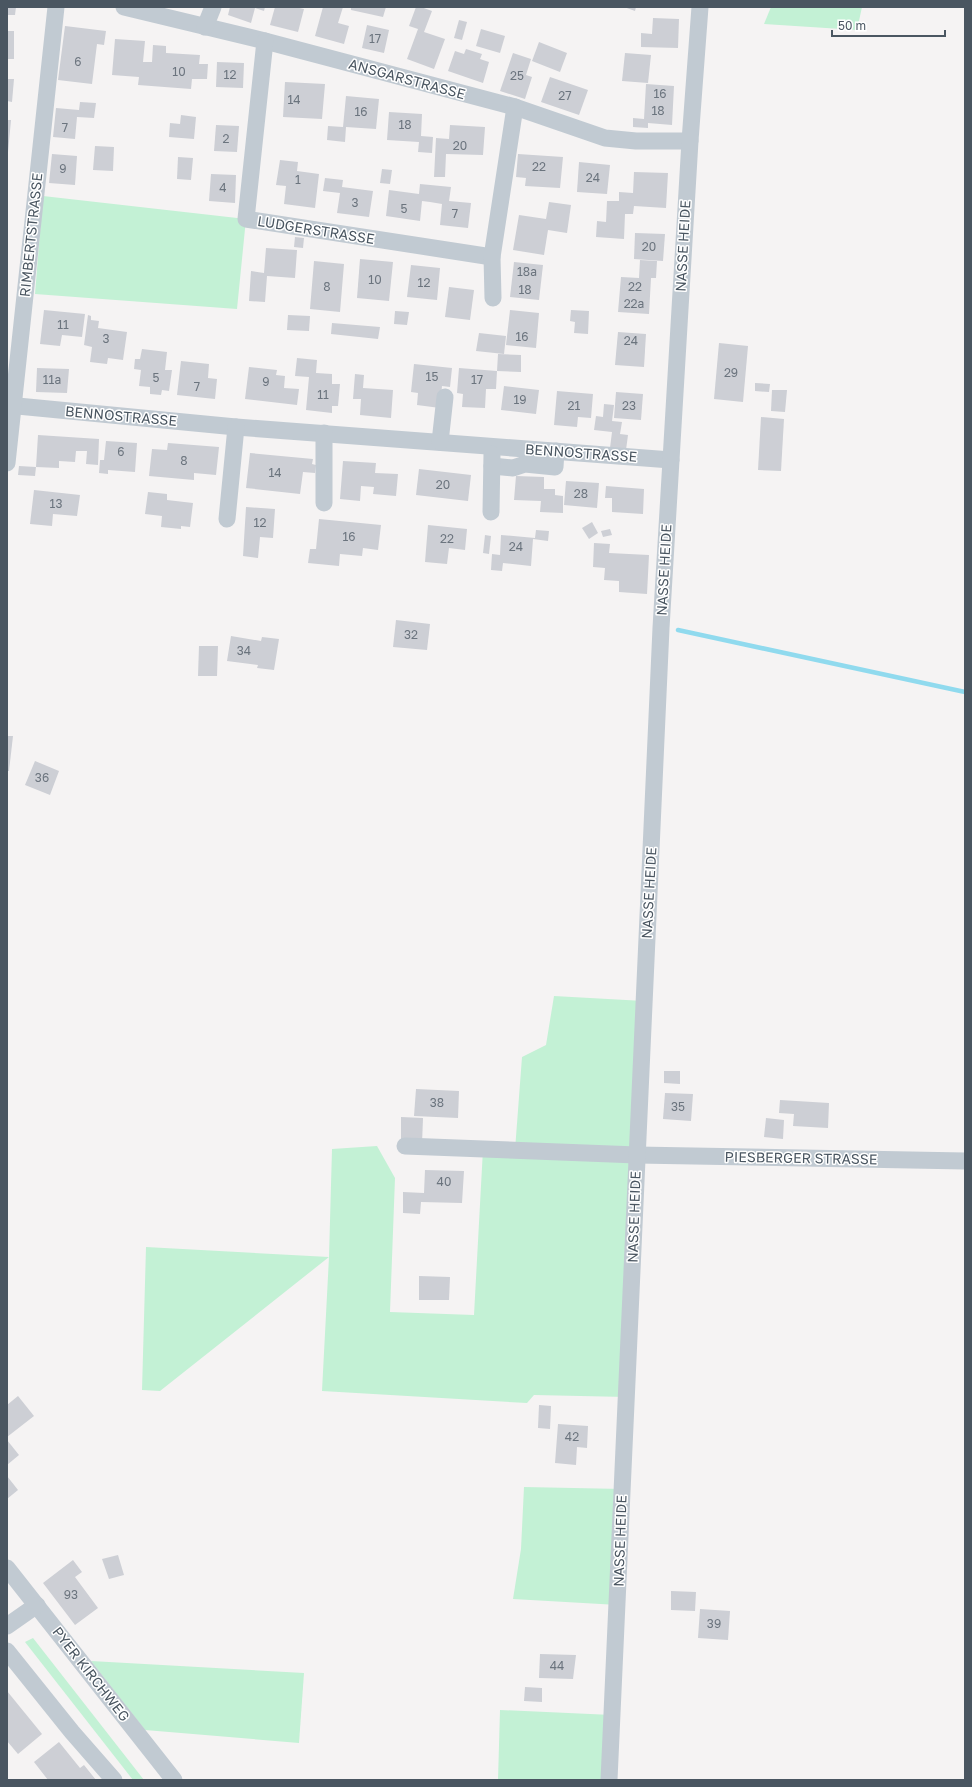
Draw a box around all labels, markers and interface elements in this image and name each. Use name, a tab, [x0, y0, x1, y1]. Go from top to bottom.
scale bar	[832, 12, 945, 38]
text: 50 m	[838, 18, 866, 33]
house number: 17	[369, 31, 381, 46]
house number: 6	[74, 54, 82, 69]
street label: ANSGARSTRASSE	[347, 55, 467, 102]
house number: 10	[172, 64, 186, 79]
house number: 12	[224, 67, 236, 82]
house number: 25	[510, 68, 524, 83]
house number: 16	[653, 86, 667, 101]
house number: 27	[558, 88, 572, 103]
house number: 14	[287, 92, 301, 107]
house number: 18	[651, 103, 665, 118]
house number: 16	[354, 104, 368, 119]
house number: 18	[398, 117, 412, 132]
house number: 7	[62, 120, 68, 135]
house number: 2	[223, 131, 230, 146]
house number: 20	[453, 138, 467, 153]
house number: 22	[532, 159, 546, 174]
house number: 9	[59, 161, 67, 176]
house number: 24	[586, 170, 600, 185]
street label: RIMBERTSTRASSE	[16, 172, 45, 298]
house number: 1	[295, 172, 301, 187]
house number: 4	[219, 180, 227, 195]
house number: 3	[351, 195, 359, 210]
street label: NASSE HEIDE	[672, 200, 693, 292]
house number: 5	[401, 201, 408, 216]
house number: 7	[452, 206, 458, 221]
street label: LUDGERSTRASSE	[256, 212, 376, 247]
house number: 20	[642, 239, 656, 254]
house number: 18a	[517, 264, 537, 279]
house number: 10	[368, 272, 382, 287]
house number: 12	[418, 275, 430, 290]
house number: 8	[323, 279, 331, 294]
house number: 22	[628, 279, 642, 294]
house number: 18	[518, 282, 532, 297]
house number: 22a	[624, 296, 644, 311]
house number: 11	[57, 317, 69, 332]
house number: 16	[515, 329, 529, 344]
house number: 3	[102, 331, 110, 346]
house number: 24	[624, 333, 638, 348]
house number: 29	[724, 365, 738, 380]
house number: 15	[426, 369, 438, 384]
house number: 5	[153, 370, 160, 385]
house number: 11a	[43, 372, 61, 387]
house number: 17	[471, 372, 483, 387]
house number: 9	[262, 374, 270, 389]
house number: 7	[194, 379, 200, 394]
house number: 11	[317, 387, 329, 402]
house number: 19	[513, 392, 527, 407]
house number: 21	[568, 398, 581, 413]
house number: 23	[622, 398, 636, 413]
street label: BENNOSTRASSE	[64, 402, 178, 429]
street label: BENNOSTRASSE	[524, 440, 638, 465]
house number: 6	[117, 444, 125, 459]
house number: 8	[180, 453, 188, 468]
house number: 14	[268, 465, 282, 480]
house number: 20	[436, 477, 450, 492]
house number: 28	[574, 486, 588, 501]
house number: 13	[50, 496, 62, 511]
house number: 12	[254, 515, 266, 530]
street label: NASSE HEIDE	[653, 524, 674, 616]
house number: 16	[342, 529, 356, 544]
house number: 22	[440, 531, 454, 546]
house number: 24	[509, 539, 523, 554]
house number: 32	[404, 627, 418, 642]
house number: 34	[237, 643, 251, 658]
house number: 36	[35, 770, 49, 785]
street label: NASSE HEIDE	[638, 847, 659, 939]
house number: 38	[430, 1095, 444, 1110]
house number: 35	[671, 1099, 685, 1114]
street label: PIESBERGER STRASSE	[725, 1148, 877, 1167]
street label: NASSE HEIDE	[623, 1171, 644, 1263]
house number: 40	[437, 1174, 451, 1189]
house number: 42	[565, 1429, 579, 1444]
street label: NASSE HEIDE	[609, 1495, 630, 1587]
house number: 93	[64, 1587, 78, 1602]
house number: 39	[707, 1616, 721, 1631]
street label: PYER KIRCHWEG	[49, 1623, 134, 1724]
house number: 44	[550, 1658, 564, 1673]

